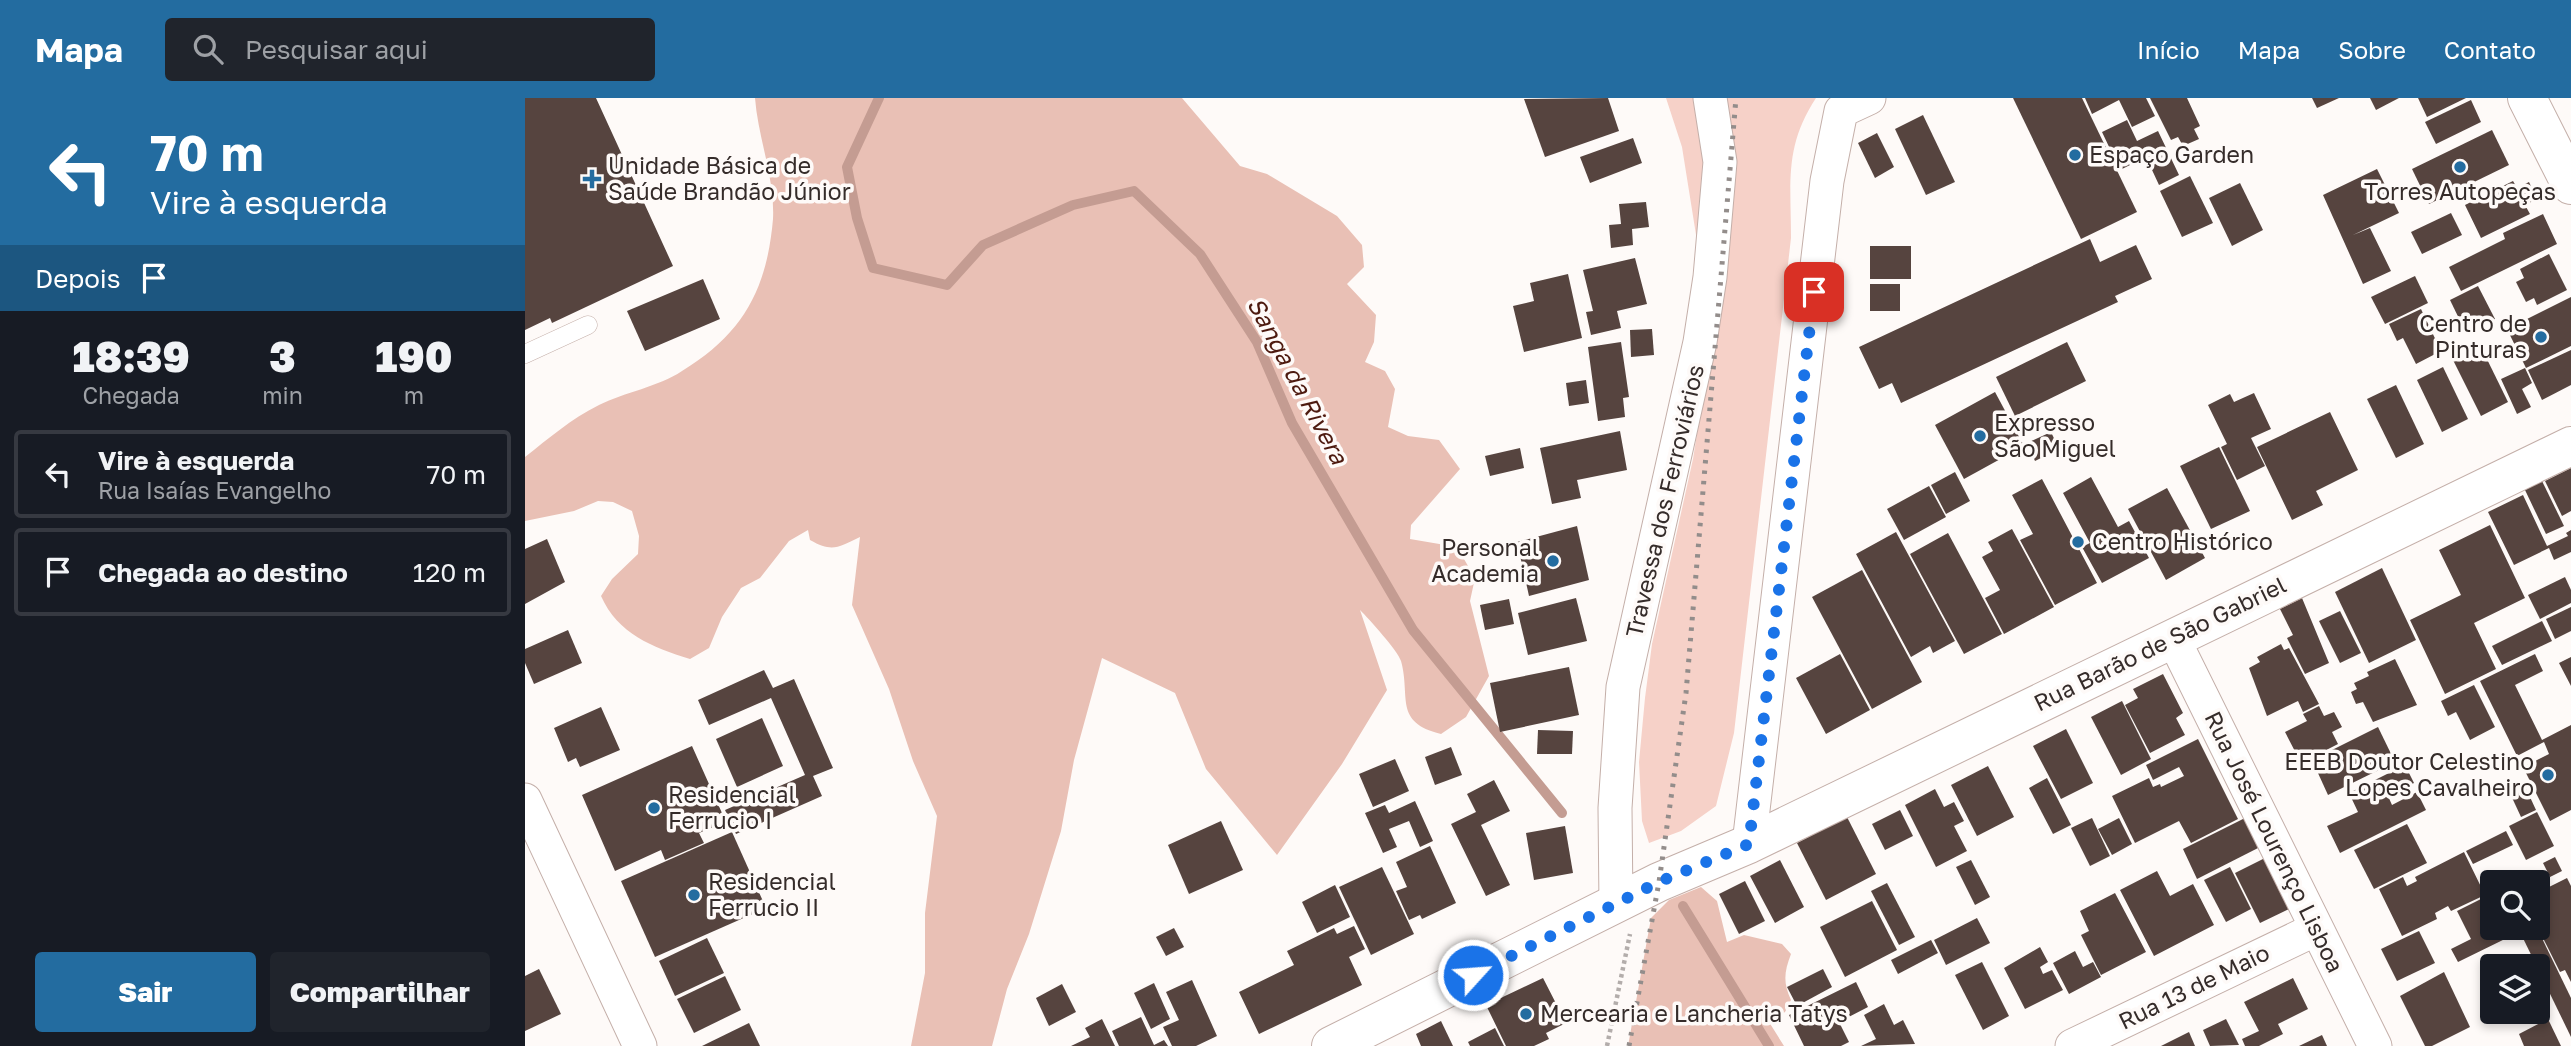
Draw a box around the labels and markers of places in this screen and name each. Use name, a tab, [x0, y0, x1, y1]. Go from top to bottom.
place label: Espaço Garden	[2089, 140, 2254, 168]
marker: Espaço Garden	[2067, 147, 2083, 163]
place label: Unidade Básica de Saúde Brandão Júnior	[608, 151, 851, 205]
marker: Torres Autopeças	[2452, 159, 2468, 175]
marker: Unidade Básica de Saúde Brandão Júnior	[582, 169, 602, 189]
place label: Torres Autopeças	[2364, 177, 2556, 205]
pin	[1784, 262, 1844, 322]
place label: Centro de Pinturas	[2419, 309, 2527, 363]
marker: Centro de Pinturas	[2533, 329, 2549, 345]
place label: Expresso São Miguel	[1994, 408, 2116, 462]
marker: Expresso São Miguel	[1972, 428, 1988, 444]
place label: Centro Histórico	[2092, 527, 2273, 555]
place label: Personal Academia	[1431, 533, 1539, 587]
marker: Centro Histórico	[2070, 534, 2086, 550]
marker: Personal Academia	[1545, 553, 1561, 569]
place label: EEEB Doutor Celestino Lopes Cavalheiro	[2284, 747, 2534, 801]
marker: EEEB Doutor Celestino Lopes Cavalheiro	[2540, 767, 2556, 783]
place label: Residencial Ferrucio I	[668, 780, 796, 834]
marker: Residencial Ferrucio I	[646, 800, 662, 816]
place label: Residencial Ferrucio II	[708, 867, 836, 921]
marker: Residencial Ferrucio II	[686, 887, 702, 903]
place label: Mercearia e Lancheria Tatys	[1540, 999, 1848, 1027]
marker: Mercearia e Lancheria Tatys	[1518, 1006, 1534, 1022]

